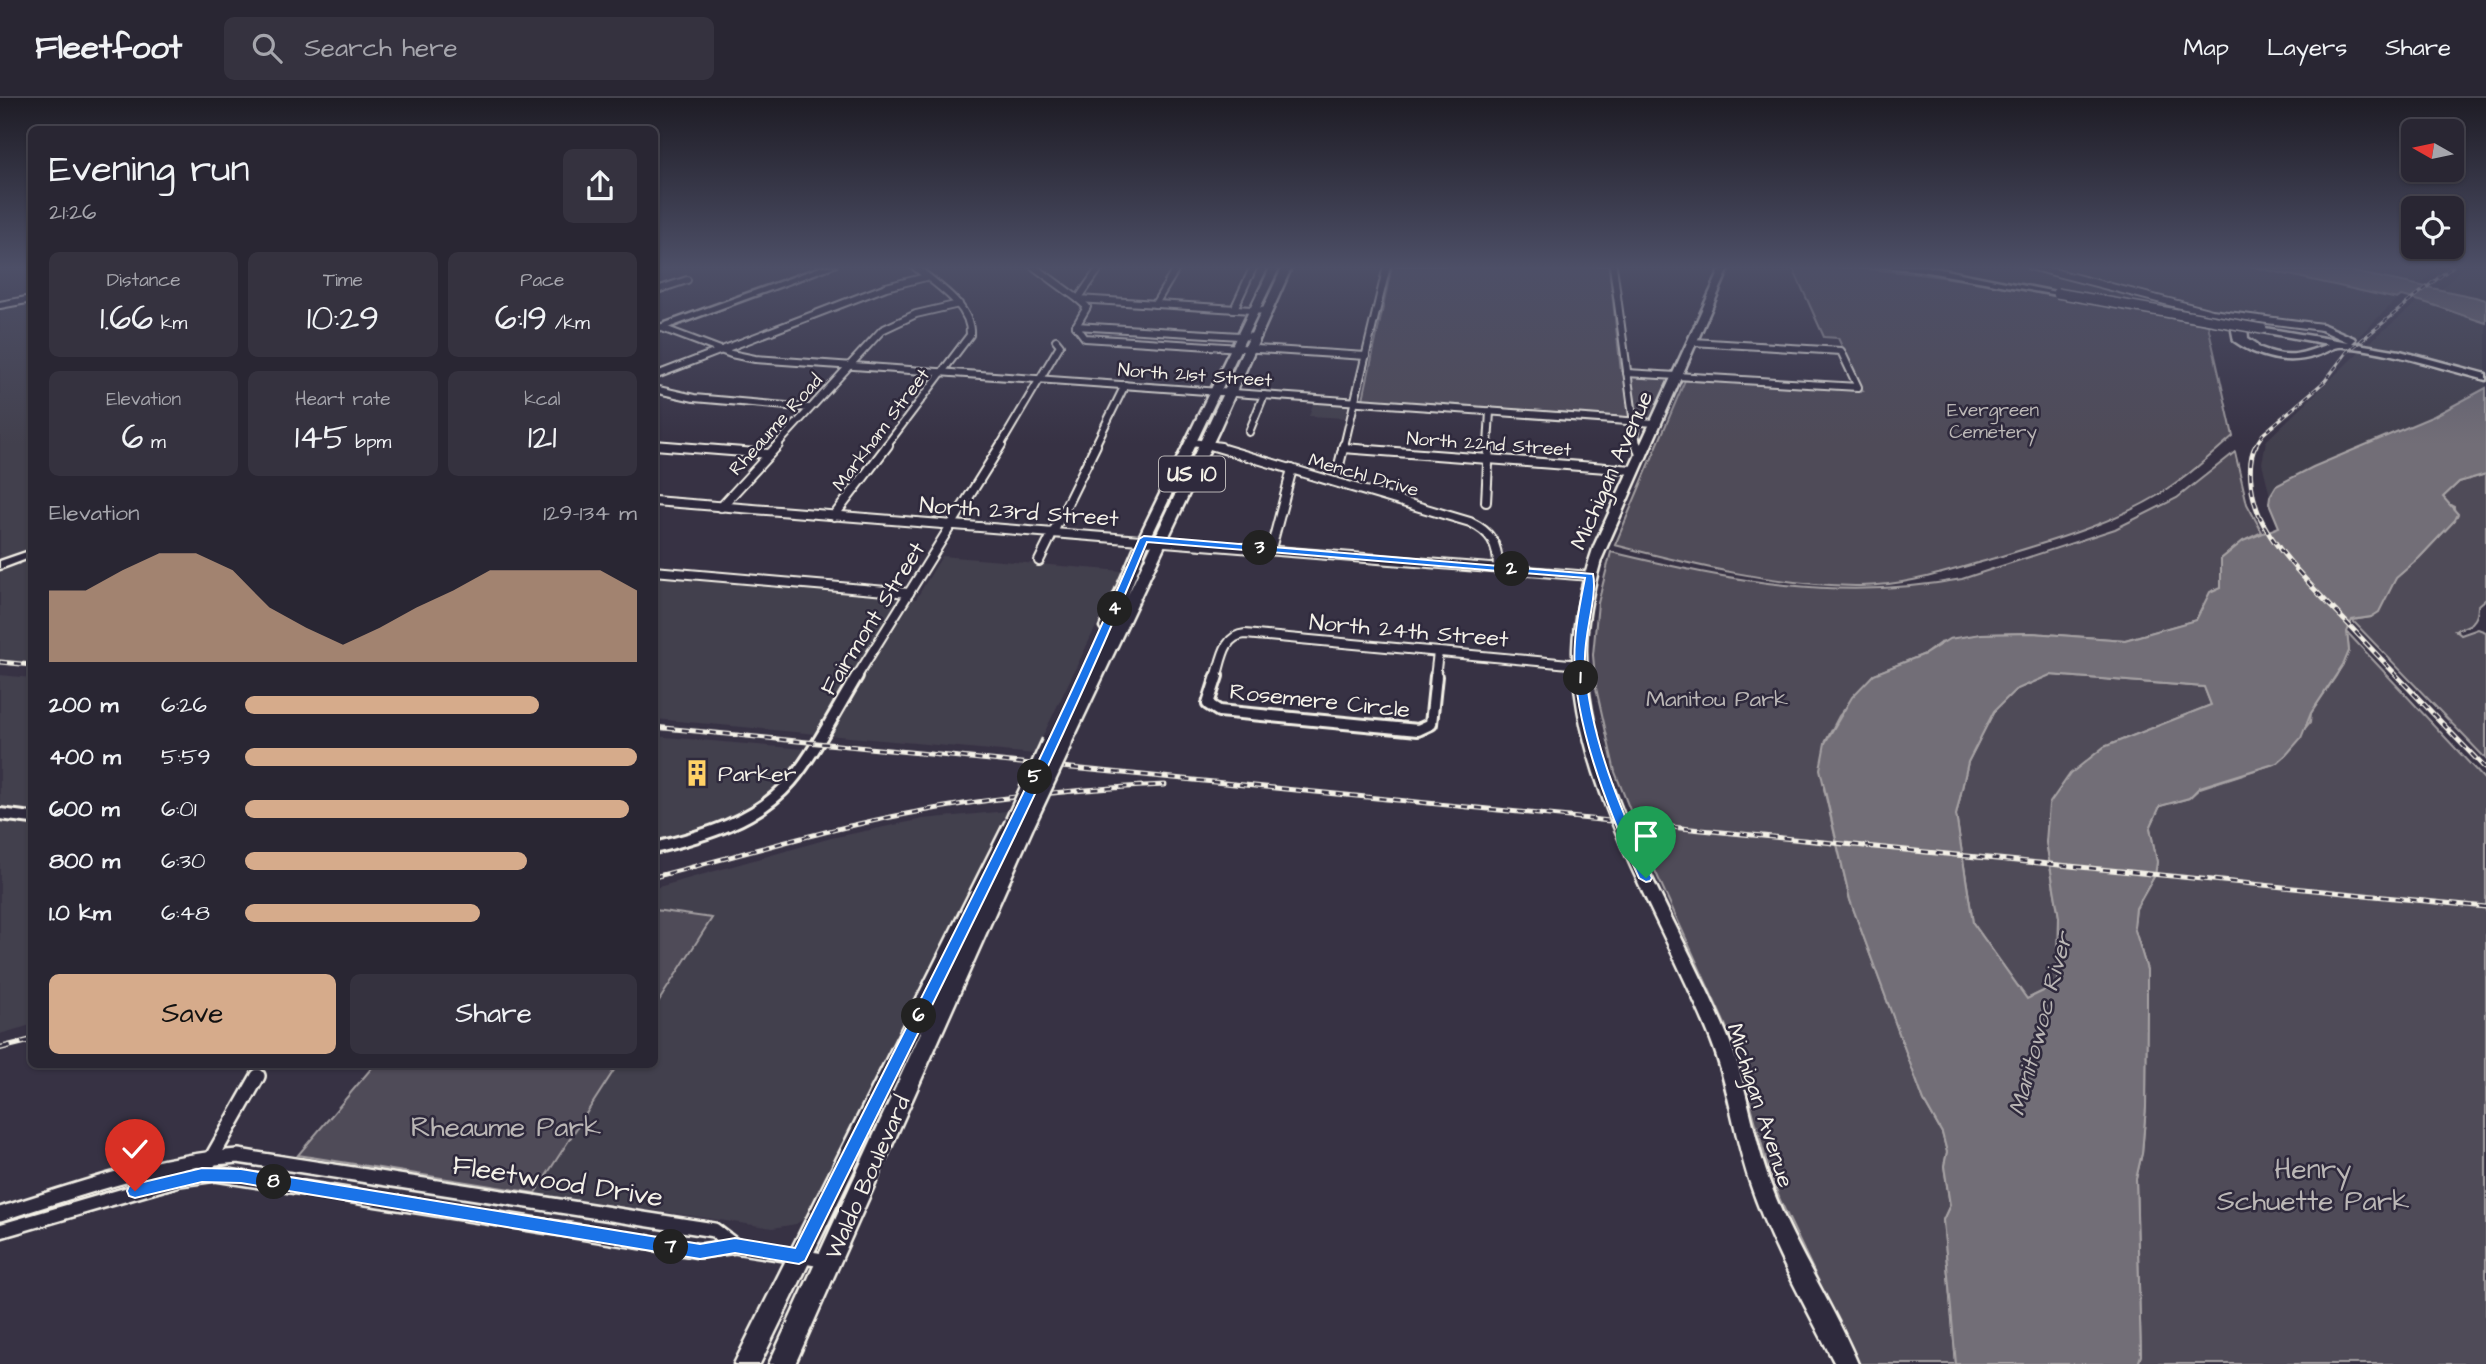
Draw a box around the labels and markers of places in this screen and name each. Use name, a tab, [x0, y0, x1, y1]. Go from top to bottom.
pin: 3	[1242, 531, 1278, 566]
pin: 2	[1494, 552, 1530, 587]
pin: 4	[1098, 592, 1132, 626]
pin: 1	[1564, 660, 1598, 696]
building icon: Parker	[682, 758, 712, 788]
place label: Parker	[718, 758, 797, 790]
pin: 5	[1018, 760, 1052, 794]
pin	[1616, 806, 1676, 878]
pin: 6	[902, 998, 936, 1034]
pin	[105, 1119, 165, 1191]
pin: 8	[256, 1164, 292, 1200]
pin: 7	[654, 1230, 688, 1264]

